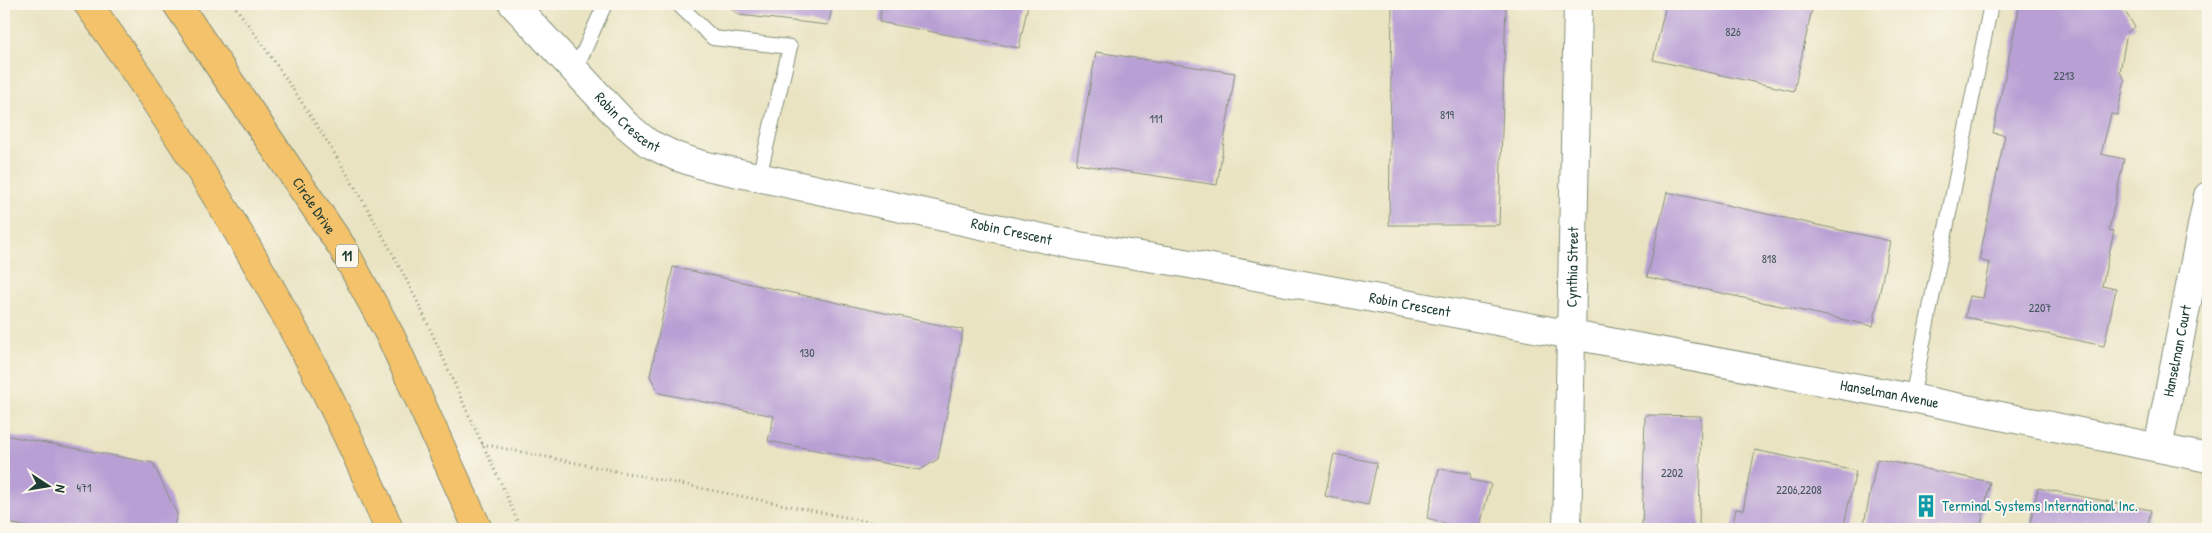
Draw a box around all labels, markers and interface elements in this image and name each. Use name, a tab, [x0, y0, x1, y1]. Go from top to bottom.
house number: 826	[1725, 23, 1741, 40]
house number: 2213	[2054, 67, 2074, 84]
street label: Robin Crescent	[590, 87, 664, 158]
house number: 819	[1440, 106, 1455, 123]
house number: 111	[1149, 110, 1163, 127]
street label: Circle Drive	[288, 173, 341, 238]
street label: Robin Crescent	[969, 212, 1055, 250]
street label: Cynthia Street	[1561, 226, 1583, 308]
road number: 11	[336, 245, 358, 268]
house number: 818	[1762, 250, 1776, 267]
street label: Robin Crescent	[1368, 287, 1453, 322]
house number: 2207	[2029, 299, 2051, 316]
street label: Hanselman Court	[2157, 302, 2196, 398]
house number: 130	[799, 344, 815, 361]
street label: Hanselman Avenue	[1839, 374, 1941, 413]
north arrow	[22, 460, 72, 510]
house number: 2202	[1661, 464, 1683, 481]
house number: 471	[77, 479, 91, 496]
house number: 2206,2208	[1776, 481, 1822, 498]
text: N	[51, 483, 71, 495]
building icon: Terminal Systems International Inc.	[1913, 493, 1939, 519]
place label: Terminal Systems International Inc.	[1942, 495, 2138, 516]

